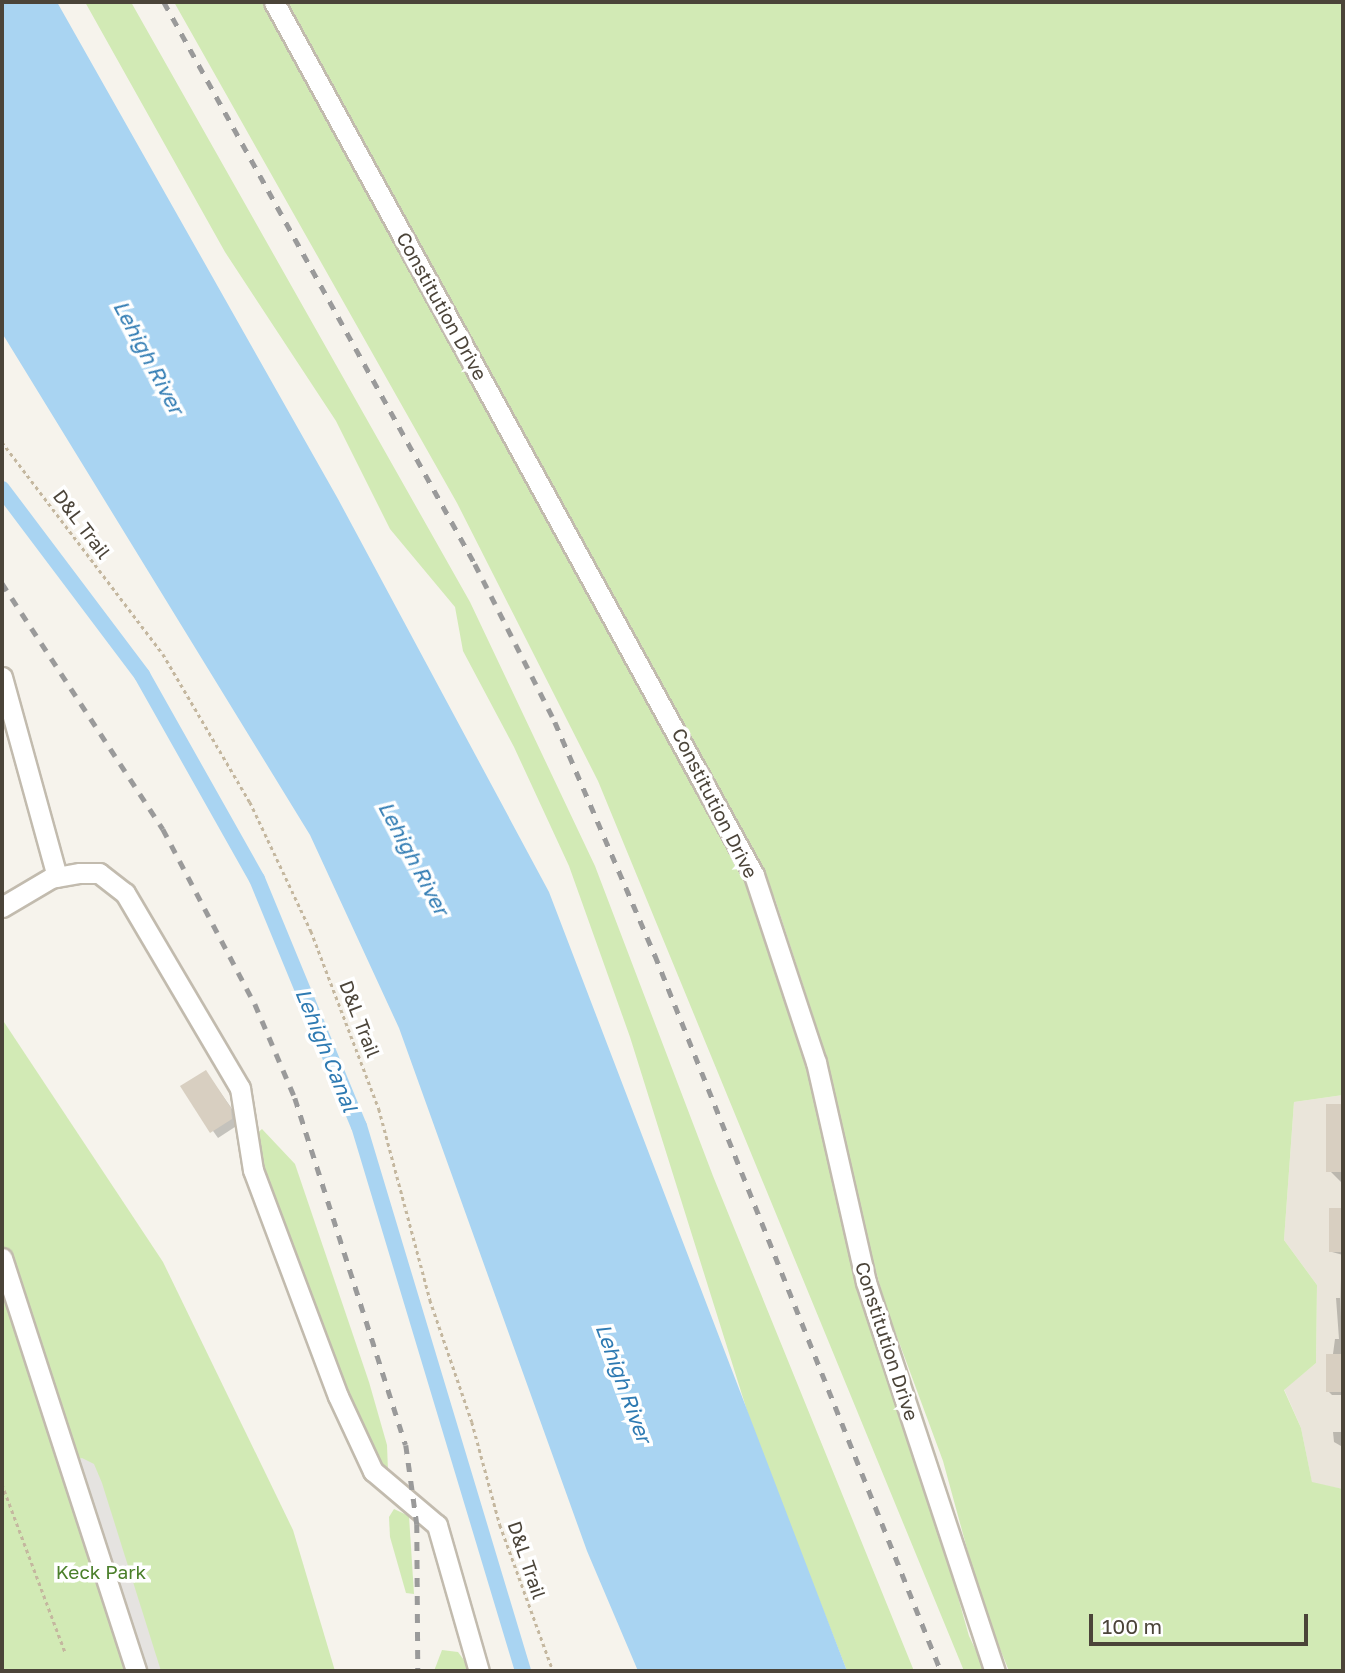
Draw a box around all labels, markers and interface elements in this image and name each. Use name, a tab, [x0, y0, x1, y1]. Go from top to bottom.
street label: Constitution Drive	[392, 228, 492, 384]
water label: Lehigh River	[108, 296, 190, 418]
street label: D&L Trail	[49, 485, 115, 563]
street label: Constitution Drive	[667, 724, 763, 882]
water label: Lehigh River	[373, 797, 455, 919]
street label: D&L Trail	[335, 977, 385, 1061]
water label: Lehigh Canal	[291, 984, 363, 1116]
street label: Constitution Drive	[851, 1259, 923, 1423]
water label: Lehigh River	[591, 1320, 657, 1446]
street label: D&L Trail	[503, 1518, 551, 1602]
park label: Keck Park	[56, 1561, 146, 1583]
scale bar	[1093, 1600, 1312, 1644]
text: 100 m	[1102, 1613, 1162, 1639]

